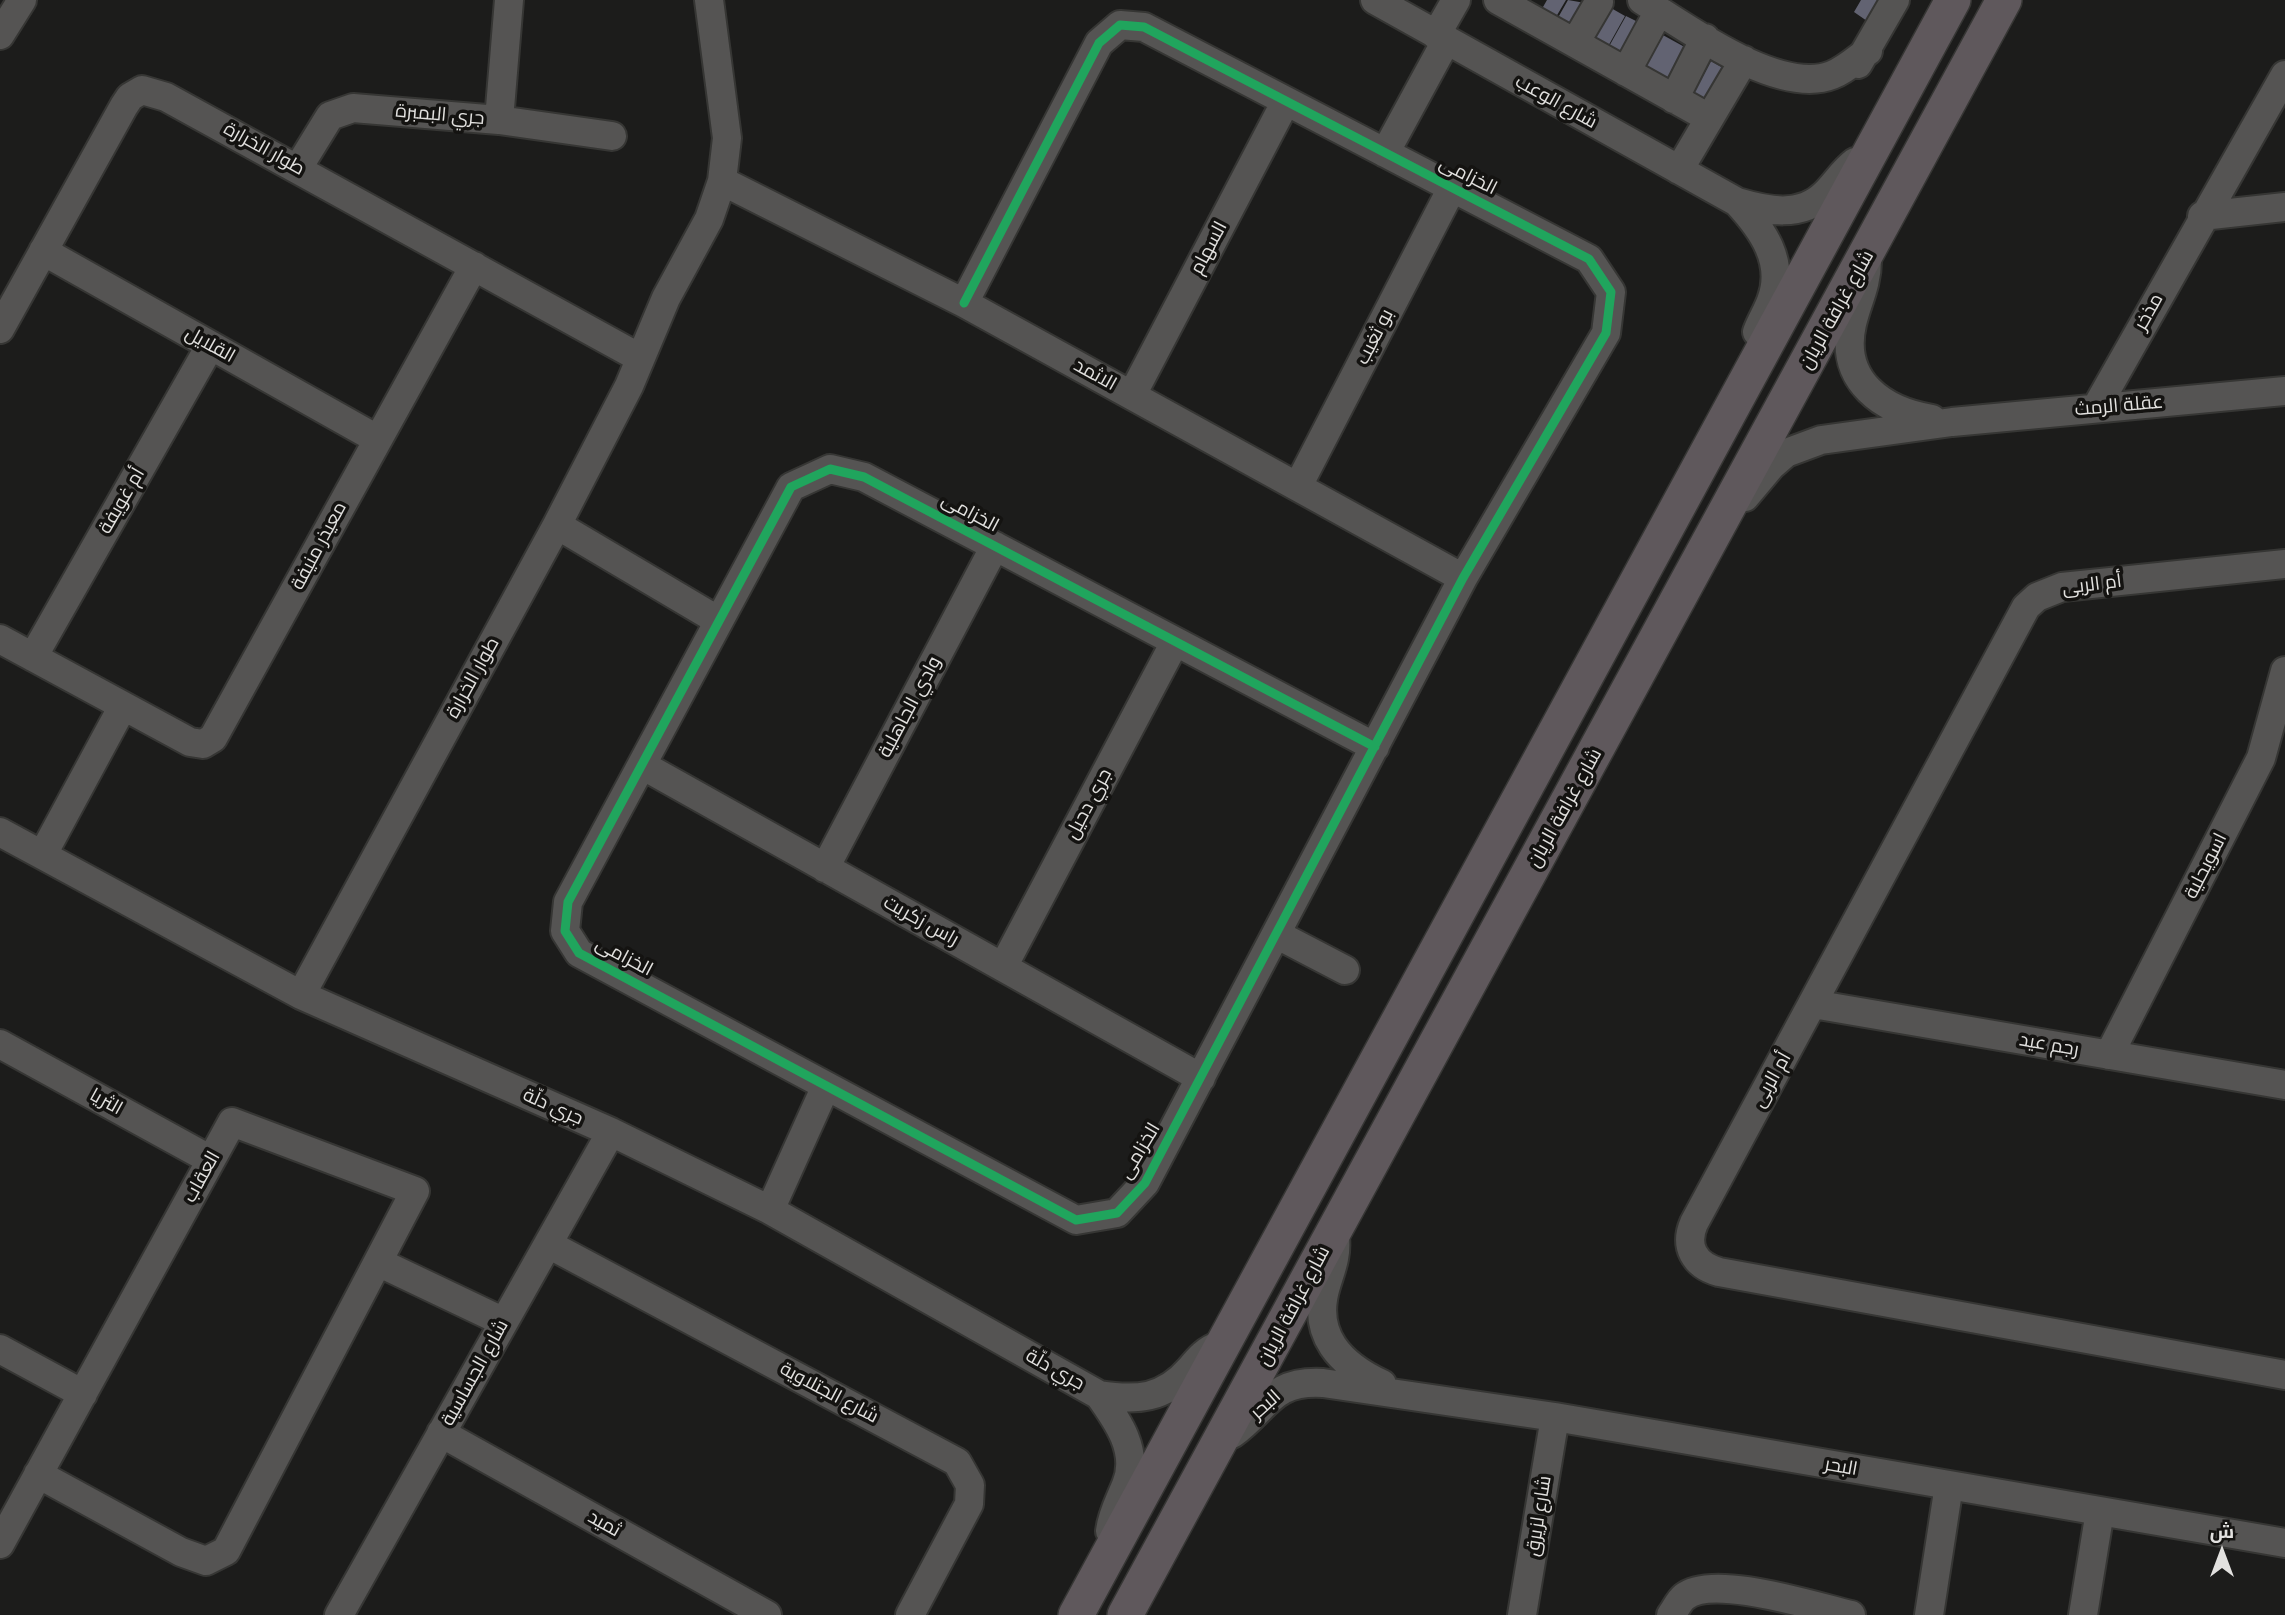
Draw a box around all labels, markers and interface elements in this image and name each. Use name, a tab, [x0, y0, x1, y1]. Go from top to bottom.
street label: شارع الوعب	[1511, 70, 1601, 134]
street label: جري البمبرة	[395, 100, 485, 130]
street label: طوار الخرارة	[220, 117, 308, 181]
street label: الخزامى	[1435, 152, 1501, 200]
street label: السهام	[1186, 218, 1232, 278]
street label: شارع غرافة الريان	[1795, 247, 1879, 373]
street label: مذخر	[2130, 290, 2168, 334]
street label: بو ثغيب	[1351, 305, 1399, 369]
street label: القلايل	[181, 322, 239, 368]
street label: الاثمد	[1070, 354, 1120, 396]
street label: عقلة الرمث	[2074, 391, 2164, 421]
street label: أم غويفة	[94, 464, 150, 538]
street label: الخزامى	[937, 488, 1003, 538]
street label: معيذر منيفة	[286, 498, 352, 594]
street label: أم الربى	[2061, 570, 2123, 600]
street label: طوار الخرارة	[441, 634, 505, 722]
street label: وادي الجاهلية	[874, 652, 946, 762]
street label: شارع غرافة الريان	[1523, 745, 1607, 871]
street label: جري دحيل	[1061, 765, 1117, 843]
street label: اسويحلية	[2180, 829, 2232, 903]
street label: راس زكريت	[879, 891, 963, 951]
street label: الخزامى	[591, 932, 657, 982]
street label: رجم عيد	[2017, 1029, 2081, 1061]
street label: أم الربى	[1748, 1048, 1796, 1112]
street label: الثريا	[86, 1084, 126, 1120]
street label: جري دلّة	[519, 1084, 587, 1130]
street label: الخزامى	[1114, 1119, 1166, 1183]
street label: العقاب	[179, 1147, 225, 1207]
street label: شارع غرافة الريان	[1253, 1242, 1335, 1370]
street label: شارع الجساسية	[436, 1316, 514, 1430]
street label: جري دلّة	[1022, 1345, 1088, 1395]
street label: شارع الجتلاوية	[776, 1358, 882, 1428]
street label: البحر	[1246, 1385, 1286, 1425]
street label: البحر	[1823, 1453, 1859, 1481]
street label: شارع لزيرق	[1521, 1474, 1557, 1558]
street label: ثميد	[584, 1506, 624, 1542]
north arrow	[2187, 1517, 2257, 1587]
text: ش	[2210, 1518, 2234, 1544]

